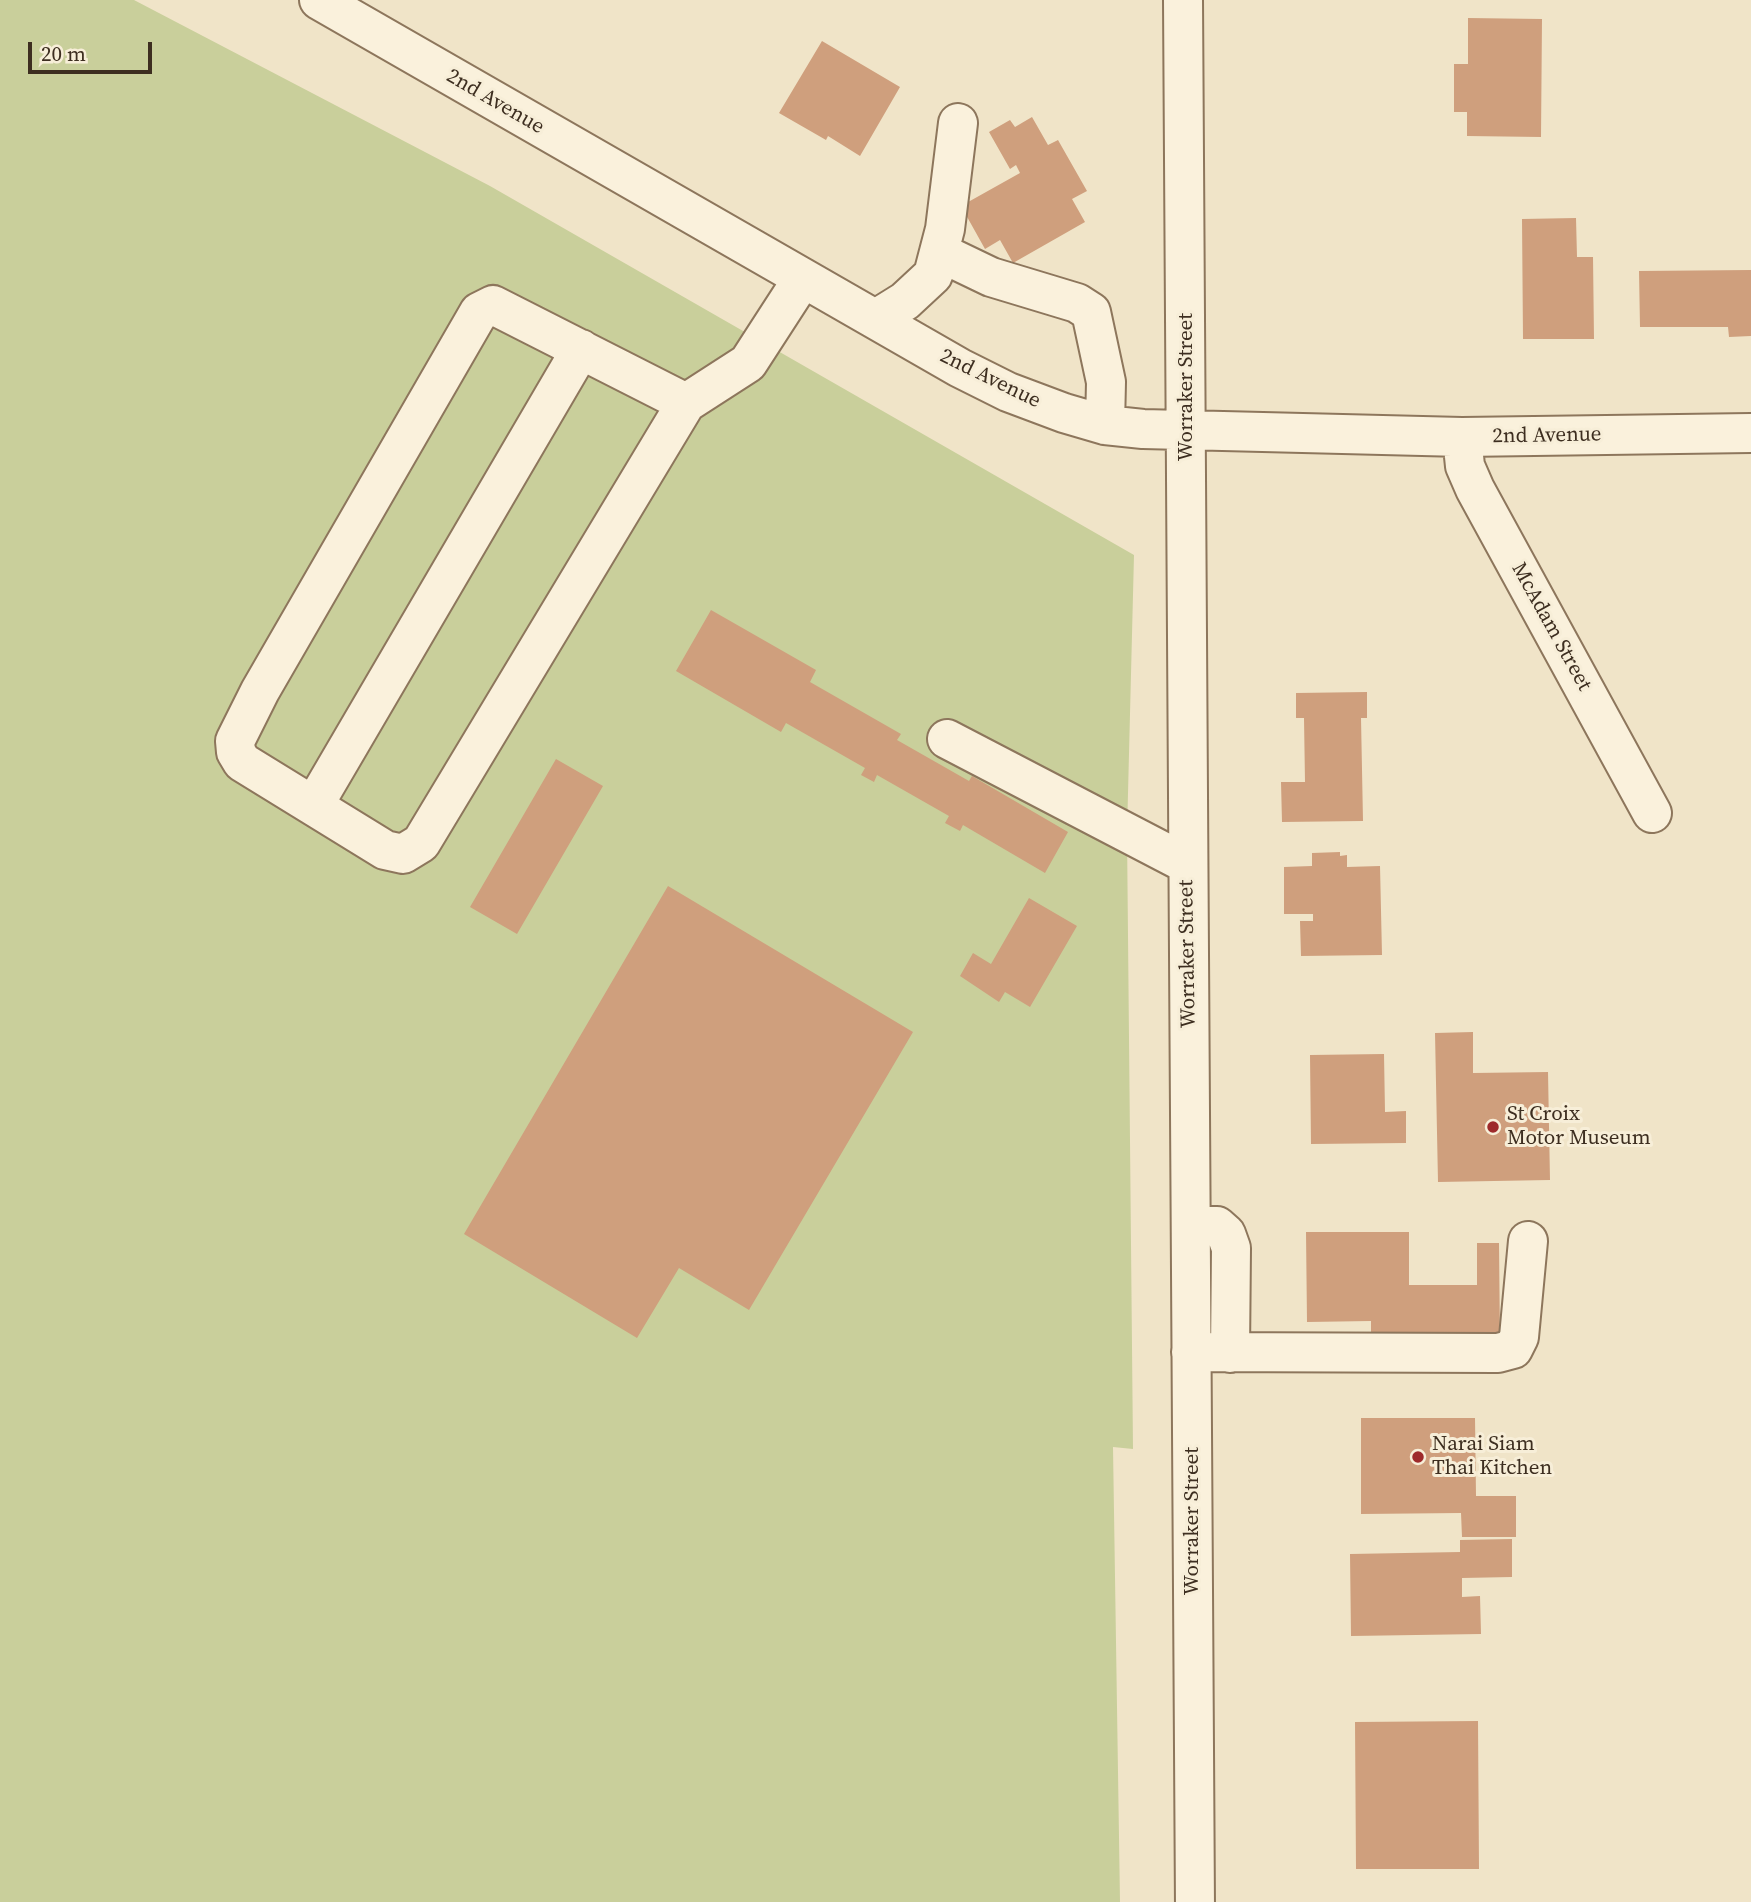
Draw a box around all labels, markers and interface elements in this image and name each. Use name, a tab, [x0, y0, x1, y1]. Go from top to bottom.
scale bar	[32, 28, 156, 72]
text: 20 m	[41, 39, 86, 68]
street label: 2nd Avenue	[442, 64, 548, 140]
street label: Worraker Street	[1174, 313, 1200, 461]
street label: 2nd Avenue	[936, 344, 1044, 414]
street label: 2nd Avenue	[1492, 422, 1602, 450]
street label: McAdam Street	[1505, 559, 1597, 695]
street label: Worraker Street	[1174, 880, 1202, 1028]
place label: St Croix Motor Museum	[1507, 1102, 1651, 1152]
marker: St Croix Motor Museum	[1485, 1119, 1501, 1135]
place label: Narai Siam Thai Kitchen	[1432, 1432, 1552, 1482]
street label: Worraker Street	[1180, 1447, 1206, 1595]
marker: Narai Siam Thai Kitchen	[1410, 1449, 1426, 1465]

